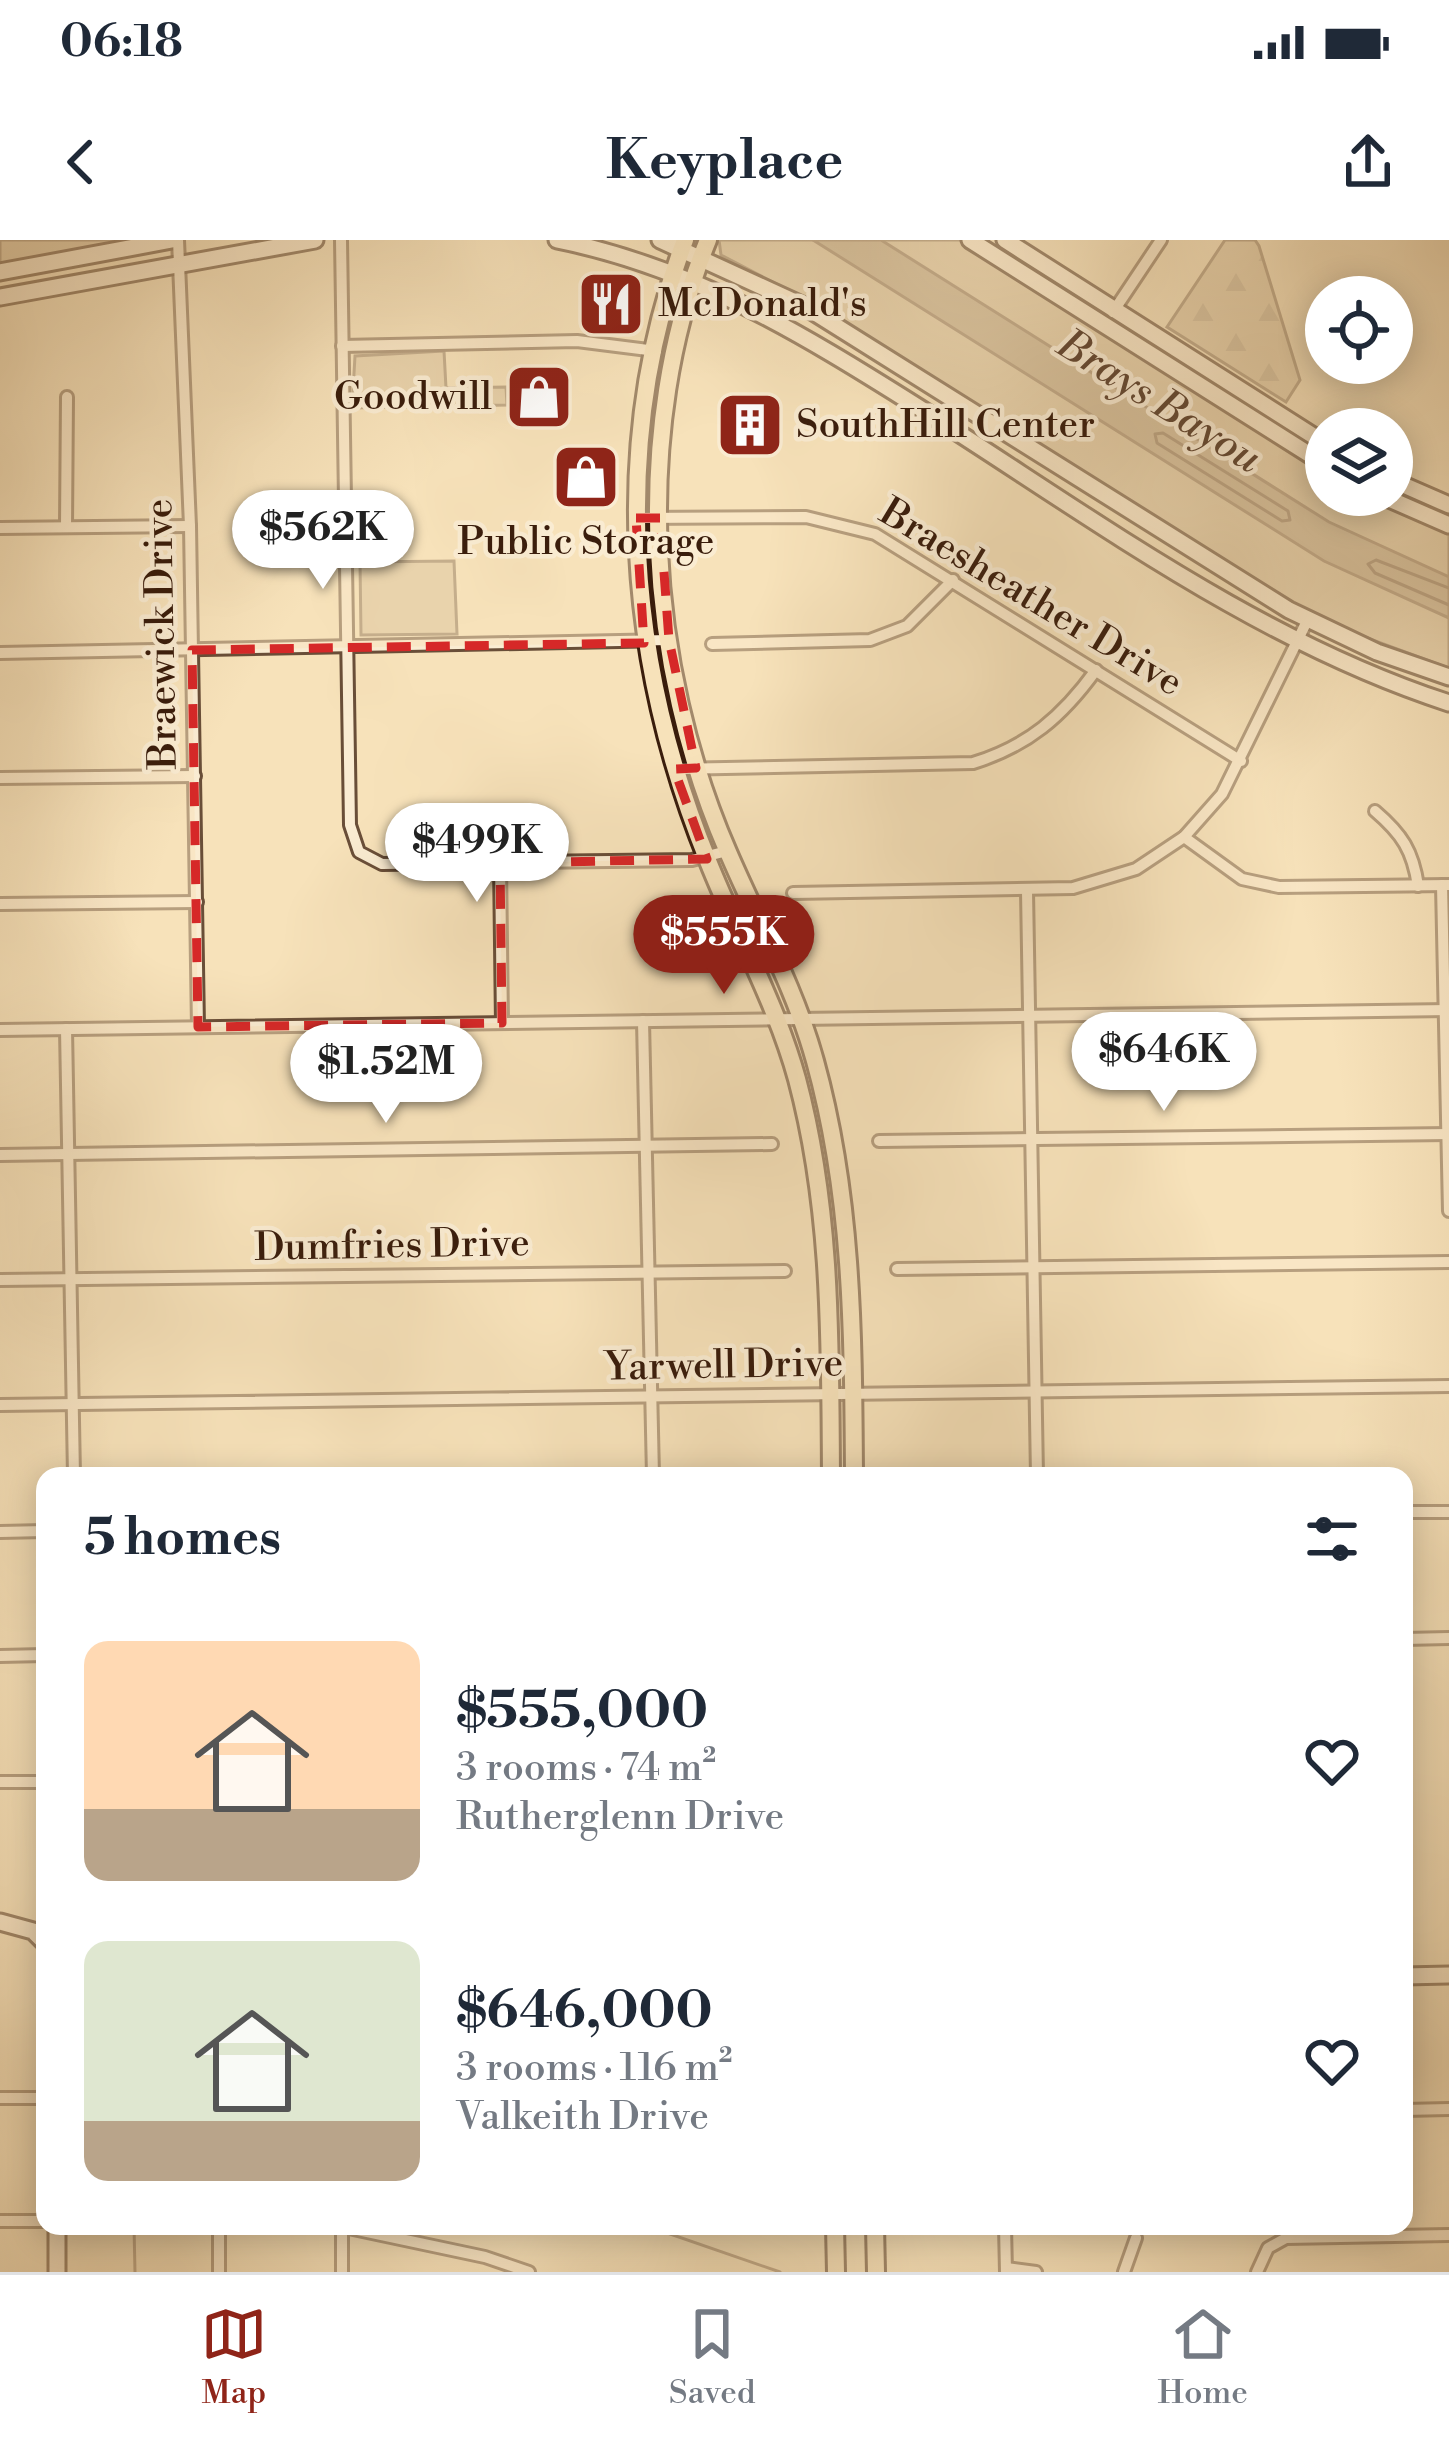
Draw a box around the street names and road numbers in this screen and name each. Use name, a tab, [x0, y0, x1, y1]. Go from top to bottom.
street label: Braesheather Drive	[870, 488, 1191, 708]
street label: Braewick Drive	[135, 498, 189, 771]
street label: Dumfries Drive	[254, 1219, 530, 1273]
street label: Yarwell Drive	[602, 1339, 844, 1393]

